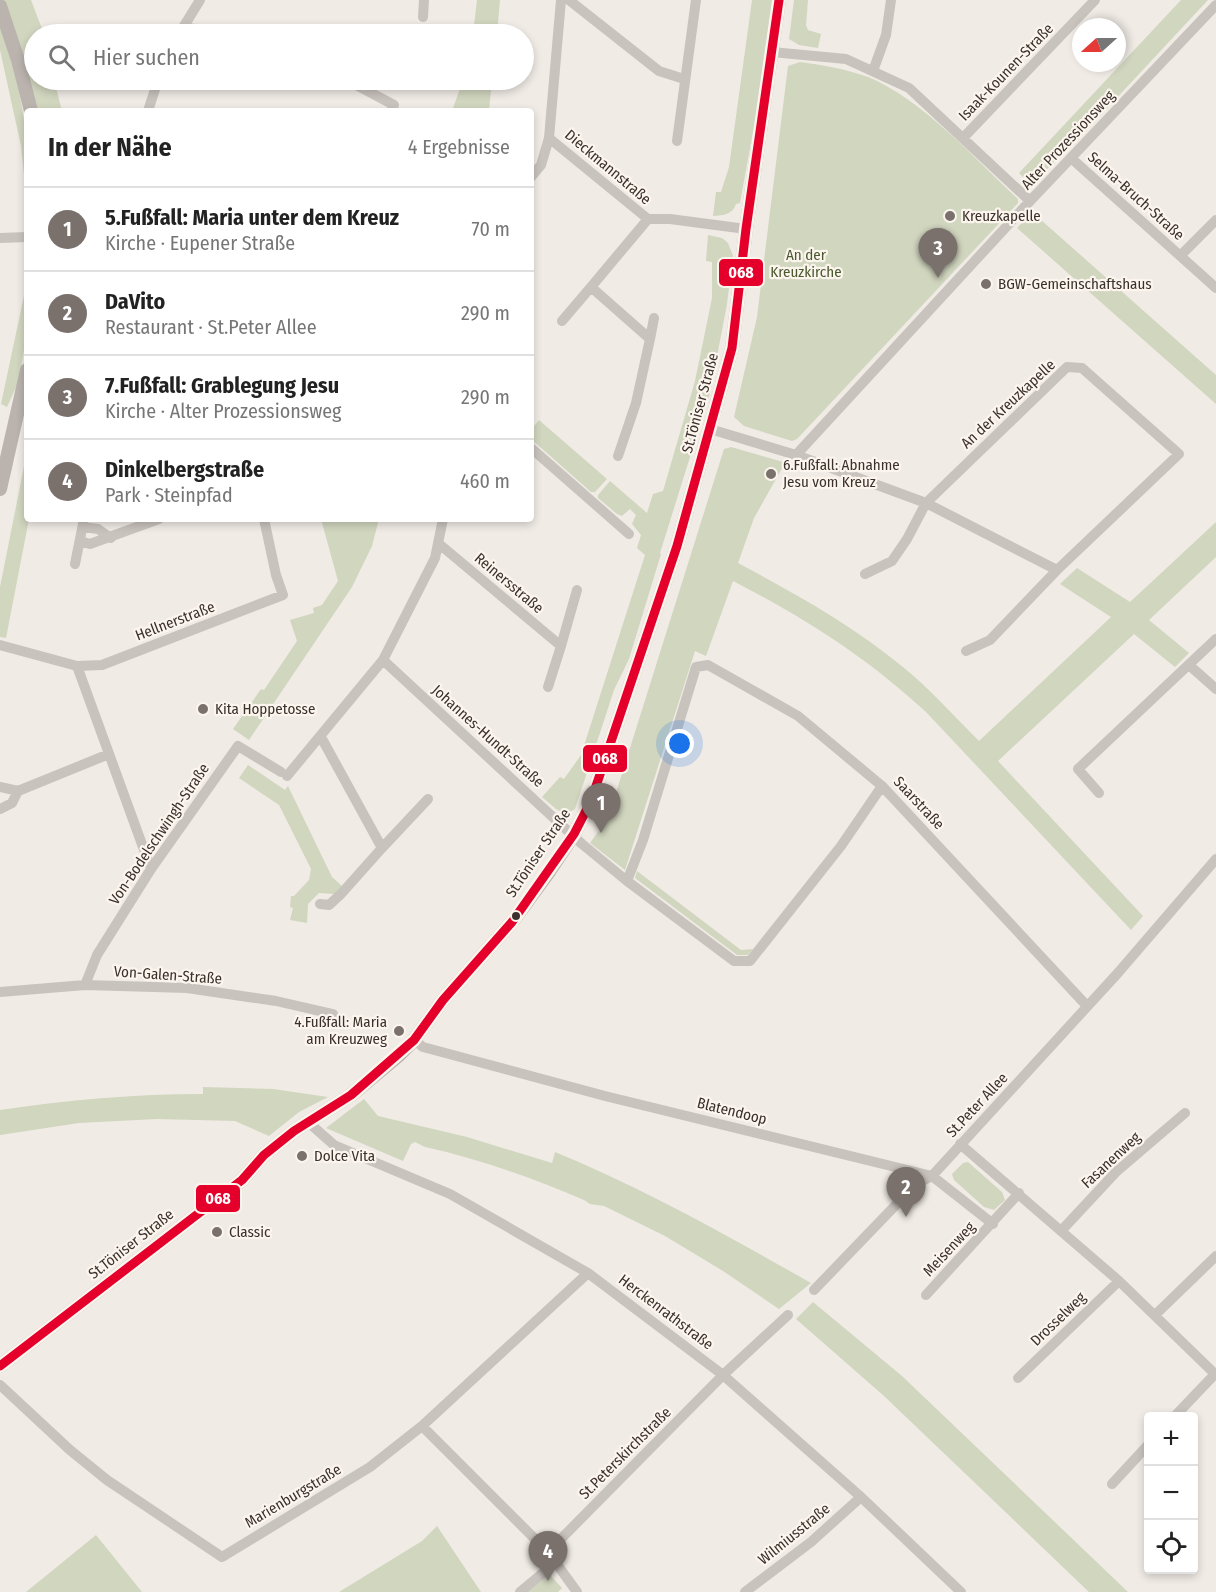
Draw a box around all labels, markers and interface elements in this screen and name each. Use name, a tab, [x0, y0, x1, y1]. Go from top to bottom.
north arrow	[1072, 18, 1126, 72]
street label: Isaak-Kounen-Straße	[955, 20, 1057, 124]
search box	[24, 24, 534, 90]
icon: search	[45, 41, 78, 74]
text: Hier suchen	[93, 44, 200, 71]
street label: Alter Prozessionsweg	[1017, 87, 1119, 193]
street label: Dieckmannstraße	[561, 126, 655, 208]
text: In der Nähe	[48, 132, 172, 163]
text: 4 Ergebnisse	[408, 135, 510, 159]
street label: Selma-Bruch-Straße	[1084, 148, 1188, 244]
text: 5.Fußfall: Maria unter dem Kreuz	[105, 204, 399, 231]
place label: Kreuzkapelle	[962, 207, 1041, 225]
marker: Kreuzkapelle	[943, 209, 957, 223]
text: 1	[63, 217, 72, 241]
text: 70 m	[472, 217, 510, 241]
pin: 3	[918, 228, 958, 278]
text: Kirche · Eupener Straße	[105, 231, 295, 255]
park label: An der Kreuzkirche	[770, 246, 842, 281]
line badge: 068	[718, 258, 764, 287]
text: 068	[728, 263, 754, 282]
place label: BGW-Gemeinschaftshaus	[998, 275, 1152, 293]
marker: BGW-Gemeinschaftshaus	[979, 277, 993, 291]
text: DaVito	[105, 288, 165, 315]
text: 2	[63, 301, 72, 325]
text: 290 m	[461, 301, 510, 325]
text: Restaurant · St.Peter Allee	[105, 315, 317, 339]
street label: St.Töniser Straße	[678, 351, 722, 455]
street label: An der Kreuzkapelle	[957, 356, 1059, 452]
text: 7.Fußfall: Grablegung Jesu	[105, 372, 339, 399]
text: 3	[63, 385, 72, 409]
text: 290 m	[461, 385, 510, 409]
text: Kirche · Alter Prozessionsweg	[105, 399, 342, 423]
text: Dinkelbergstraße	[105, 456, 264, 483]
place label: 6.Fußfall: Abnahme Jesu vom Kreuz	[783, 456, 900, 491]
marker: 6.Fußfall: Abnahme Jesu vom Kreuz	[764, 467, 778, 481]
text: 4	[62, 469, 73, 493]
text: 460 m	[460, 469, 510, 493]
text: Park · Steinpfad	[105, 483, 233, 507]
street label: Reinersstraße	[471, 549, 547, 617]
street label: Hellnerstraße	[133, 598, 217, 644]
street label: Johannes-Hundt-Straße	[428, 681, 548, 791]
place label: Kita Hoppetosse	[215, 700, 315, 718]
marker: Kita Hoppetosse	[196, 702, 210, 716]
your location	[665, 729, 694, 758]
line badge: 068	[582, 744, 628, 773]
text: 068	[592, 749, 618, 768]
street label: Von-Bodelschwingh-Straße	[105, 760, 213, 908]
street label: Saarstraße	[890, 773, 948, 833]
pin: 1	[582, 784, 620, 833]
street label: St.Töniser Straße	[502, 805, 574, 901]
unlabelled marker	[510, 910, 522, 922]
street label: Von-Galen-Straße	[113, 962, 223, 988]
place label: 4.Fußfall: Maria am Kreuzweg	[294, 1013, 387, 1048]
marker: 4.Fußfall: Maria am Kreuzweg	[392, 1024, 406, 1038]
street label: St.Peter Allee	[943, 1069, 1011, 1141]
street label: Blatendoop	[695, 1094, 769, 1128]
street label: Fasanenweg	[1078, 1128, 1144, 1192]
place label: Dolce Vita	[314, 1147, 375, 1165]
marker: Dolce Vita	[295, 1149, 309, 1163]
pin: 2	[886, 1168, 926, 1217]
line badge: 068	[195, 1184, 241, 1213]
text: 068	[205, 1189, 231, 1208]
street label: St.Töniser Straße	[85, 1205, 177, 1283]
street label: Meisenweg	[919, 1218, 979, 1280]
place label: Classic	[229, 1223, 271, 1241]
marker: Classic	[210, 1225, 224, 1239]
street label: Herckenrathstraße	[615, 1271, 717, 1353]
street label: Drosselweg	[1027, 1288, 1089, 1350]
street label: St.Peterskirchstraße	[575, 1403, 675, 1503]
map controls	[1144, 1412, 1198, 1574]
button: +	[1144, 1412, 1198, 1466]
street label: Marienburgstraße	[242, 1460, 344, 1532]
button: −	[1144, 1466, 1198, 1520]
street label: Wilmiusstraße	[754, 1500, 834, 1568]
button: locate	[1144, 1520, 1198, 1574]
pin: 4	[528, 1532, 568, 1581]

